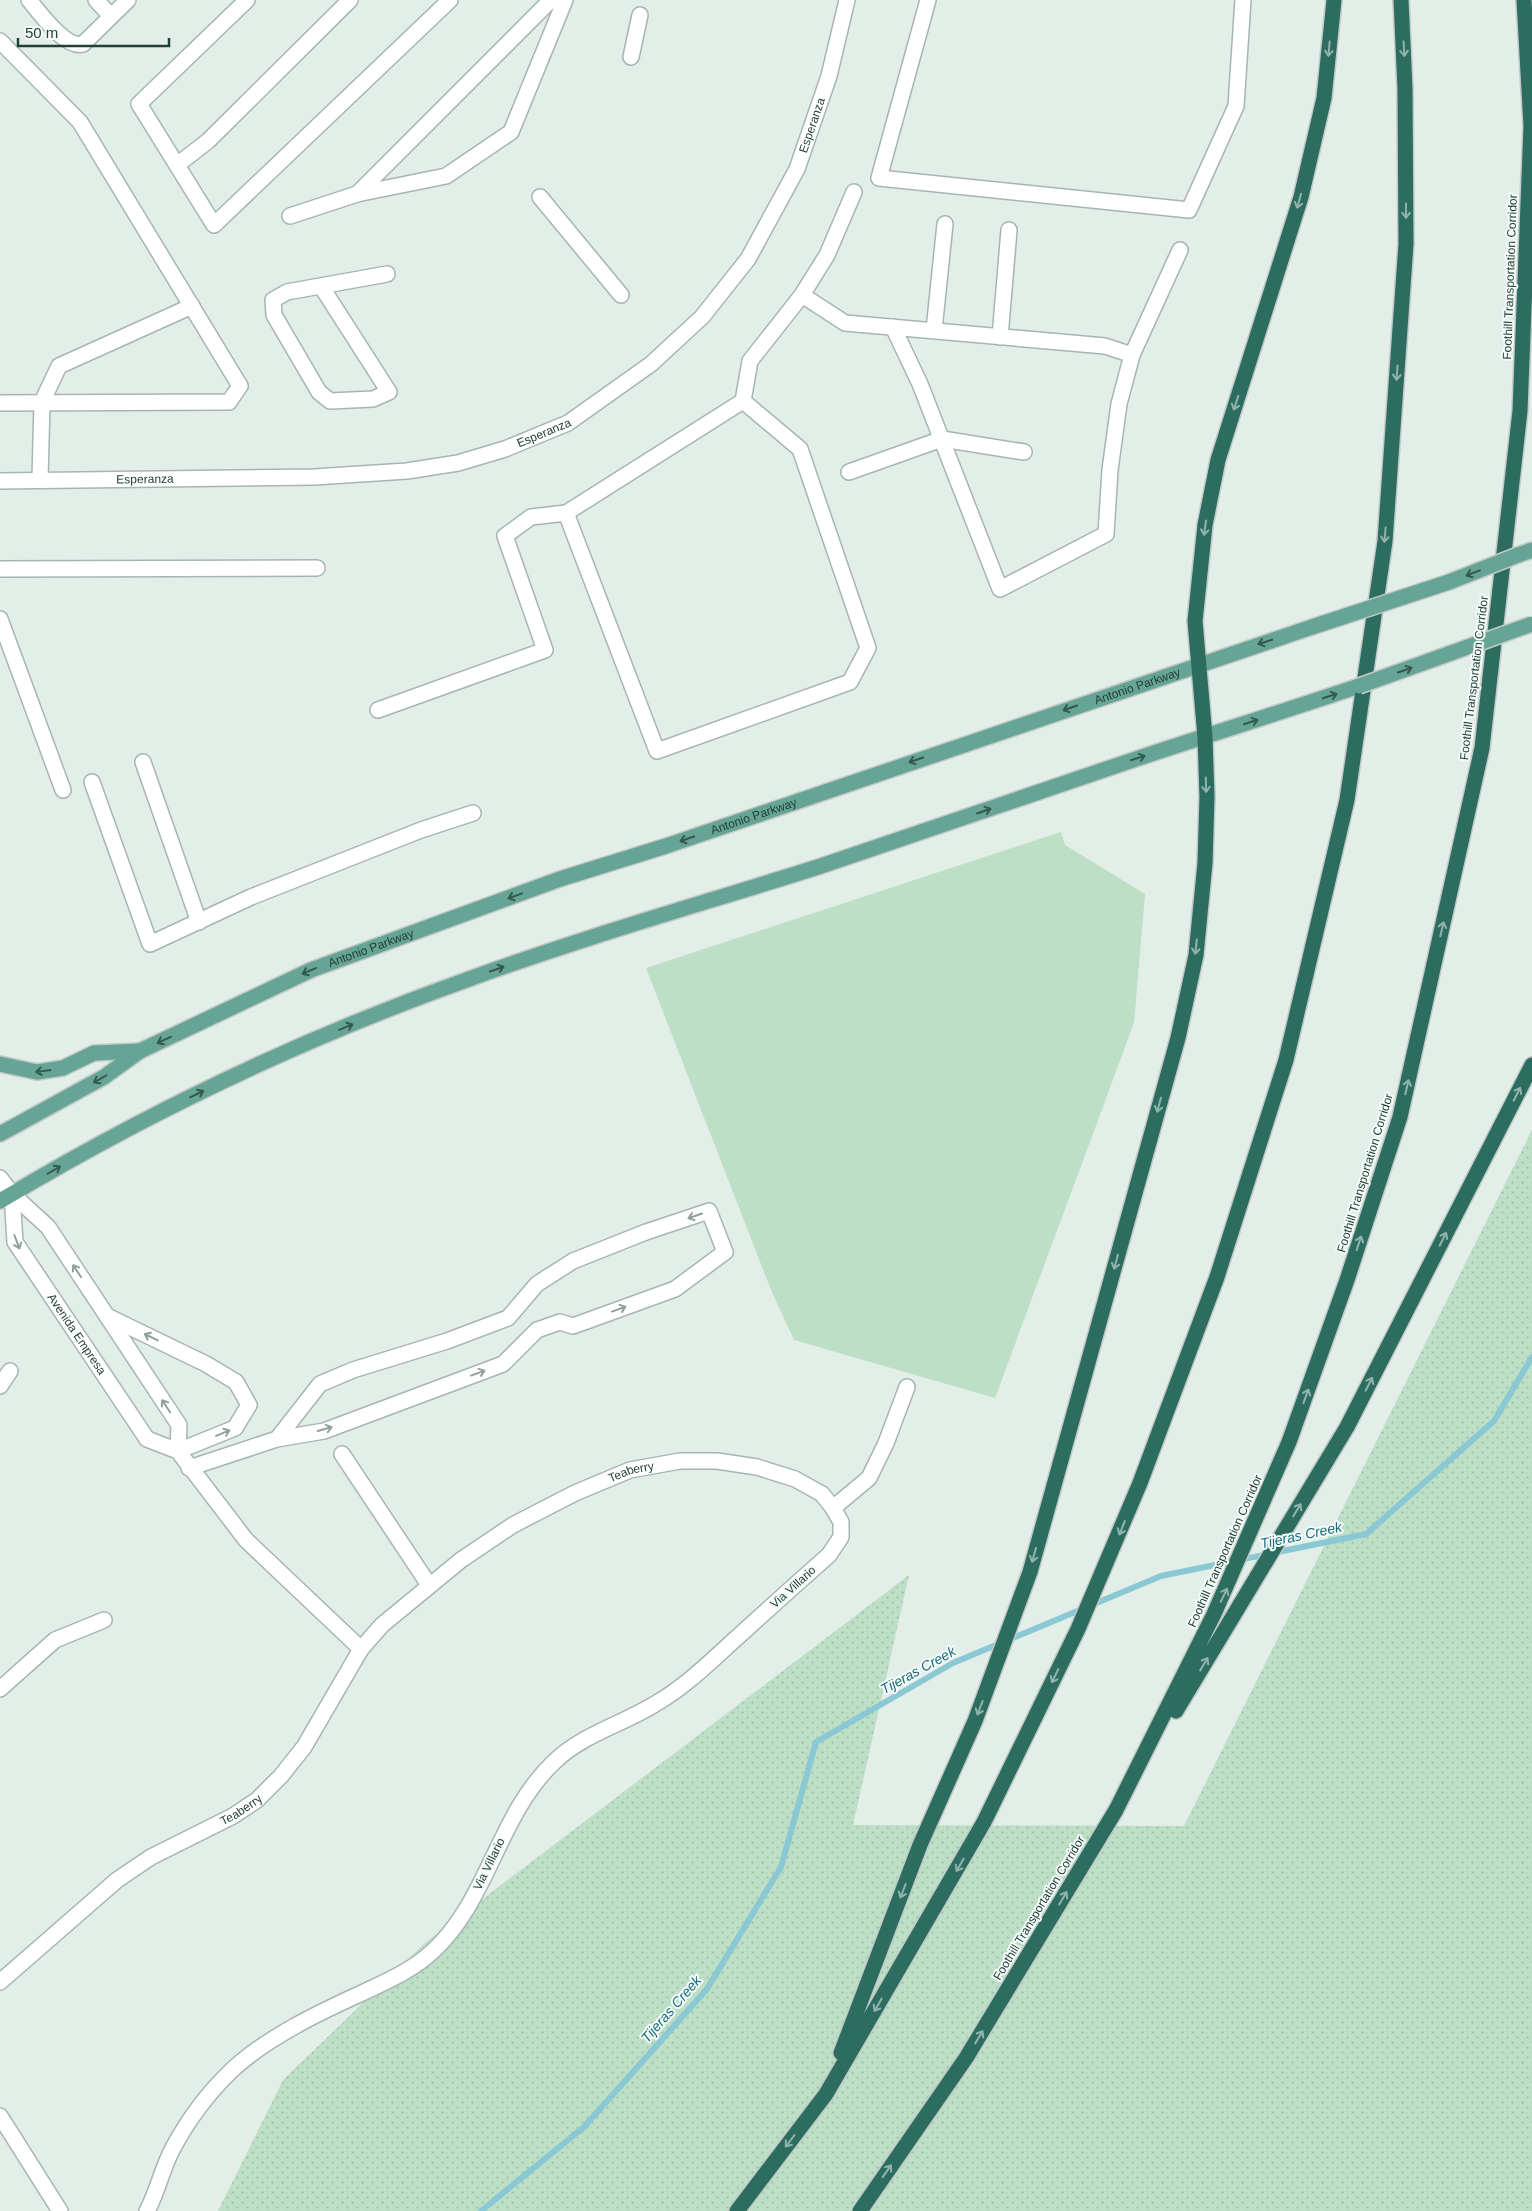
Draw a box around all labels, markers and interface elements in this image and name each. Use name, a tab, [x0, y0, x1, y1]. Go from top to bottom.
scale bar	[18, 15, 169, 47]
text: 50 m	[25, 24, 58, 41]
one-way arrow	[1324, 40, 1334, 56]
one-way arrow	[1399, 40, 1408, 56]
street label: Esperanza	[796, 96, 828, 155]
one-way arrow	[1294, 193, 1304, 209]
street label: Foothill Transportation Corridor	[1500, 194, 1520, 360]
one-way arrow	[1401, 202, 1411, 219]
one-way arrow	[1392, 365, 1401, 381]
one-way arrow	[1231, 395, 1241, 411]
street label: Esperanza	[515, 415, 573, 450]
street label: Esperanza	[116, 472, 174, 487]
one-way arrow	[1200, 520, 1210, 536]
one-way arrow	[1380, 527, 1390, 543]
one-way arrow	[1466, 568, 1481, 578]
street label: Foothill Transportation Corridor	[1457, 595, 1491, 761]
one-way arrow	[1258, 638, 1274, 647]
street label: Antonio Parkway	[1092, 665, 1182, 707]
one-way arrow	[1397, 665, 1413, 674]
one-way arrow	[1322, 691, 1337, 700]
one-way arrow	[1062, 704, 1078, 713]
one-way arrow	[1243, 717, 1259, 726]
one-way arrow	[1129, 753, 1145, 762]
one-way arrow	[908, 756, 924, 765]
one-way arrow	[1202, 777, 1211, 793]
street label: Antonio Parkway	[709, 795, 799, 837]
one-way arrow	[975, 805, 991, 815]
one-way arrow	[680, 835, 695, 844]
one-way arrow	[507, 892, 523, 901]
one-way arrow	[1438, 921, 1447, 937]
street label: Antonio Parkway	[326, 926, 416, 970]
one-way arrow	[1192, 939, 1201, 955]
one-way arrow	[489, 964, 505, 973]
one-way arrow	[302, 967, 317, 977]
one-way arrow	[338, 1022, 353, 1031]
one-way arrow	[157, 1035, 172, 1045]
one-way arrow	[35, 1066, 51, 1076]
one-way arrow	[94, 1074, 108, 1084]
one-way arrow	[1403, 1080, 1412, 1096]
one-way arrow	[1513, 1087, 1522, 1102]
one-way arrow	[190, 1088, 205, 1098]
street label: Foothill Transportation Corridor	[1334, 1092, 1396, 1254]
one-way arrow	[1154, 1097, 1164, 1113]
one-way arrow	[46, 1164, 60, 1174]
one-way arrow	[688, 1211, 704, 1221]
one-way arrow	[1439, 1232, 1448, 1247]
one-way arrow	[13, 1234, 22, 1249]
one-way arrow	[1355, 1235, 1364, 1251]
one-way arrow	[1110, 1254, 1120, 1270]
one-way arrow	[72, 1264, 82, 1278]
street label: Avenida Empresa	[45, 1291, 109, 1378]
one-way arrow	[611, 1304, 627, 1313]
one-way arrow	[144, 1332, 159, 1342]
one-way arrow	[469, 1368, 485, 1377]
one-way arrow	[1365, 1377, 1374, 1392]
one-way arrow	[1302, 1389, 1311, 1404]
one-way arrow	[161, 1400, 171, 1414]
one-way arrow	[317, 1424, 333, 1434]
one-way arrow	[215, 1428, 230, 1437]
street label: Teaberry	[606, 1459, 655, 1485]
street label: Foothill Transportation Corridor	[1185, 1473, 1265, 1629]
one-way arrow	[1293, 1503, 1303, 1517]
water label: Tijeras Creek	[1259, 1518, 1344, 1551]
one-way arrow	[1117, 1520, 1126, 1535]
one-way arrow	[1029, 1547, 1039, 1563]
street label: Via Villario	[767, 1563, 819, 1611]
one-way arrow	[1219, 1588, 1229, 1603]
water label: Tijeras Creek	[878, 1642, 959, 1697]
one-way arrow	[1200, 1657, 1210, 1671]
one-way arrow	[1050, 1668, 1060, 1683]
one-way arrow	[975, 1700, 984, 1715]
street label: Teaberry	[218, 1792, 265, 1828]
street label: Foothill Transportation Corridor	[990, 1834, 1088, 1982]
street label: Via Villario	[470, 1835, 508, 1892]
one-way arrow	[954, 1857, 964, 1871]
one-way arrow	[898, 1883, 907, 1898]
one-way arrow	[1058, 1891, 1068, 1905]
water label: Tijeras Creek	[638, 1972, 705, 2046]
one-way arrow	[872, 1997, 882, 2011]
one-way arrow	[974, 2030, 984, 2044]
one-way arrow	[785, 2134, 795, 2148]
one-way arrow	[882, 2164, 892, 2178]

